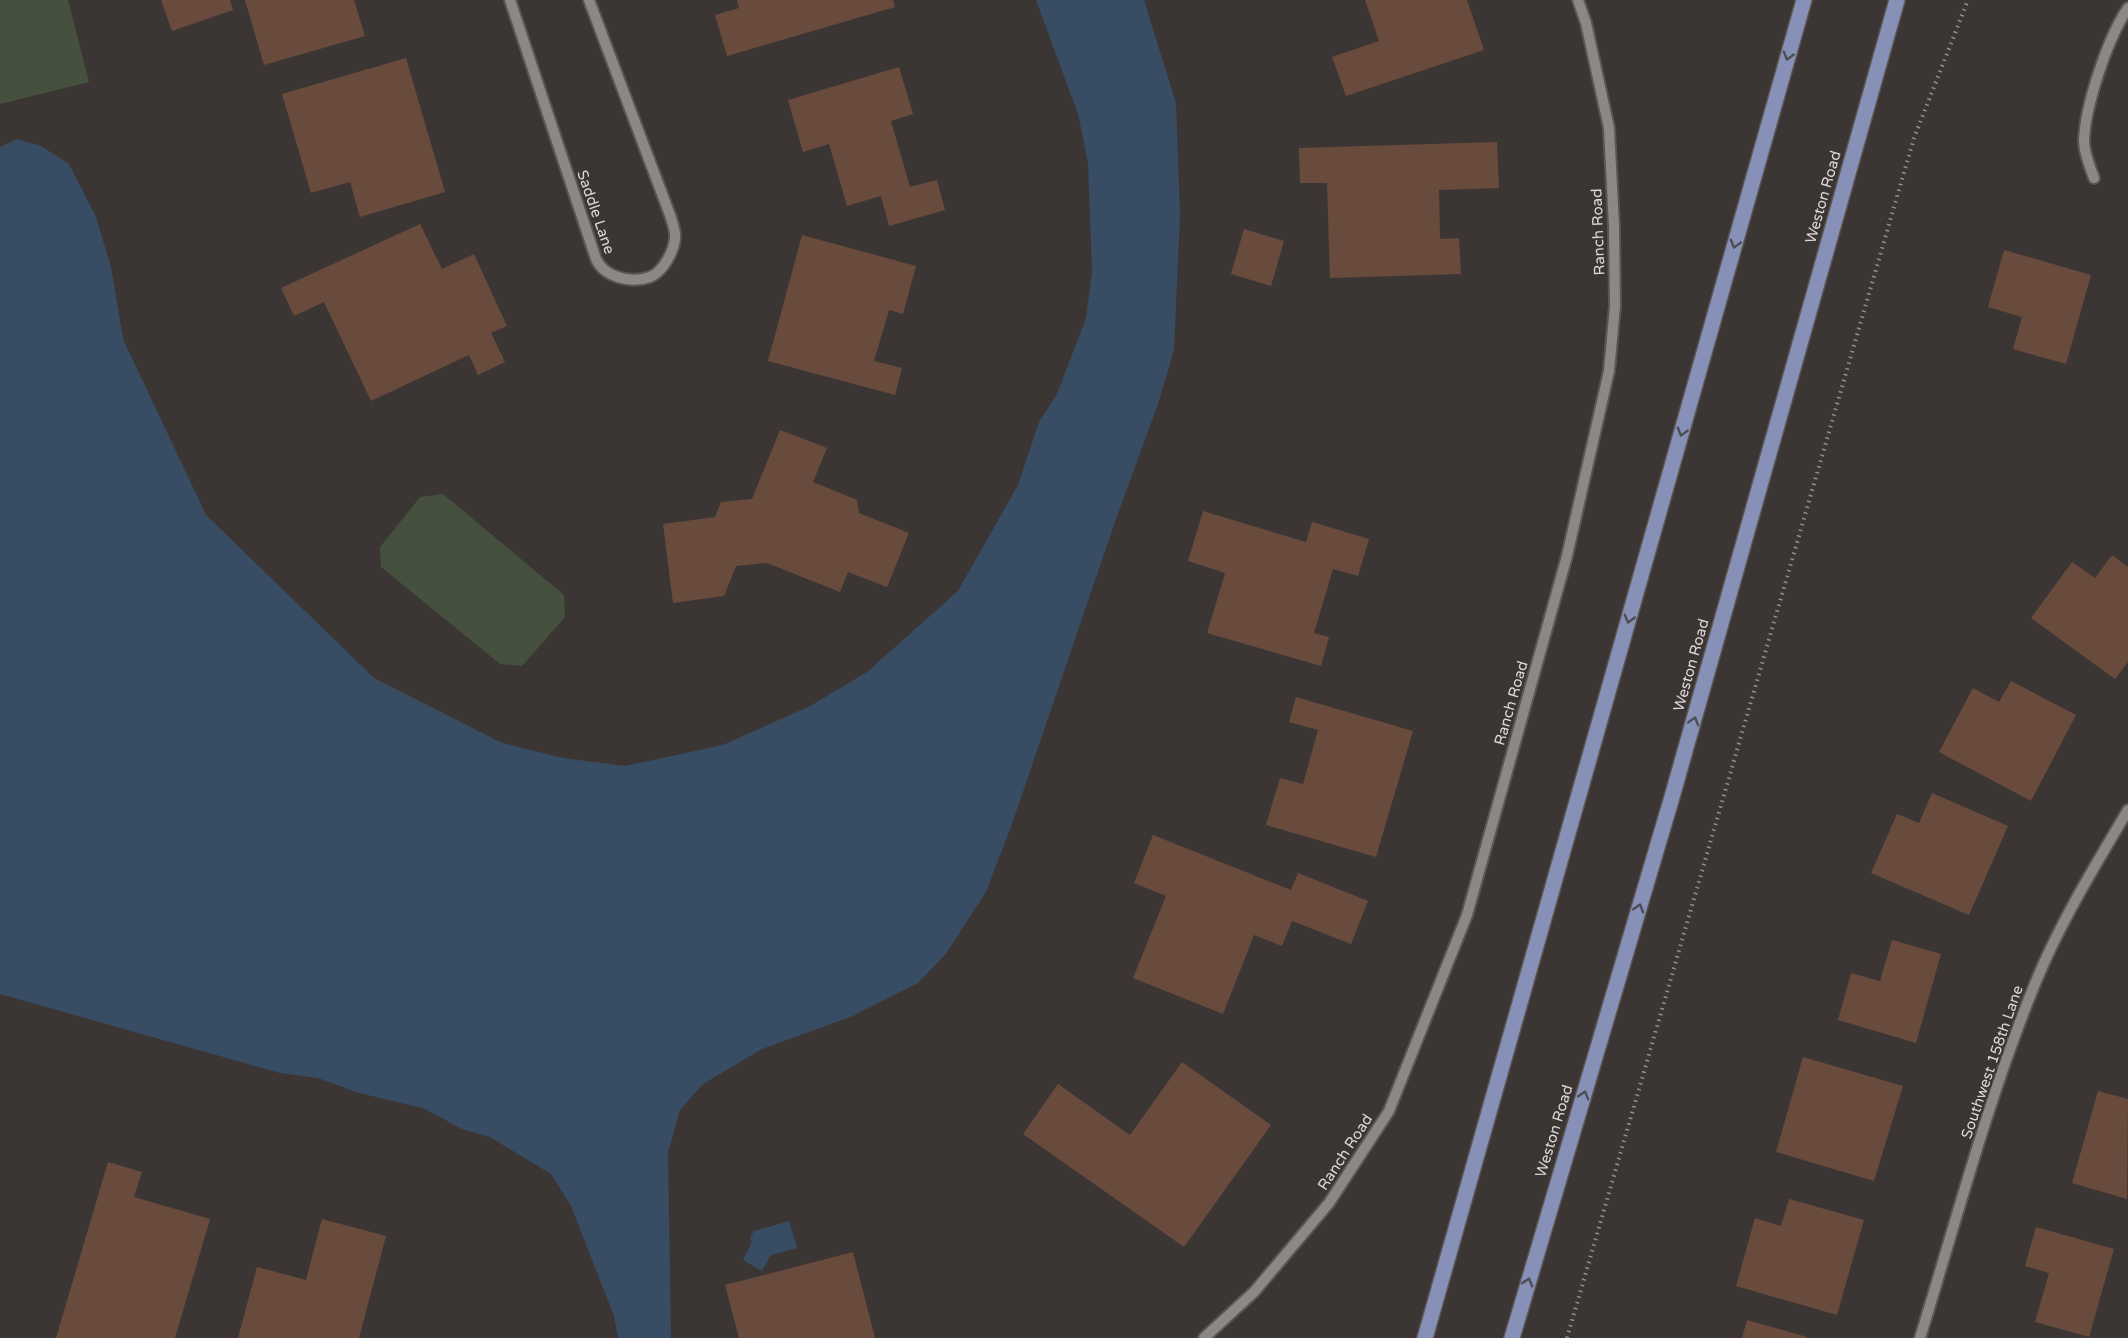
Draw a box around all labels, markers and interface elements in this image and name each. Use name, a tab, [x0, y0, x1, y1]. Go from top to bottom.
one-way arrow	[1783, 50, 1795, 61]
street label: Weston Road	[1801, 149, 1845, 245]
street label: Saddle Lane	[573, 168, 619, 256]
street label: Ranch Road	[1587, 188, 1609, 276]
one-way arrow	[1730, 238, 1742, 249]
one-way arrow	[1677, 426, 1689, 437]
one-way arrow	[1624, 613, 1636, 624]
street label: Weston Road	[1669, 617, 1713, 713]
street label: Ranch Road	[1490, 659, 1532, 747]
one-way arrow	[1687, 716, 1699, 727]
one-way arrow	[1632, 903, 1644, 914]
street label: Southwest 158th Lane	[1957, 983, 2027, 1141]
street label: Weston Road	[1531, 1083, 1577, 1179]
one-way arrow	[1577, 1090, 1589, 1101]
street label: Ranch Road	[1314, 1111, 1376, 1193]
one-way arrow	[1521, 1277, 1533, 1288]

